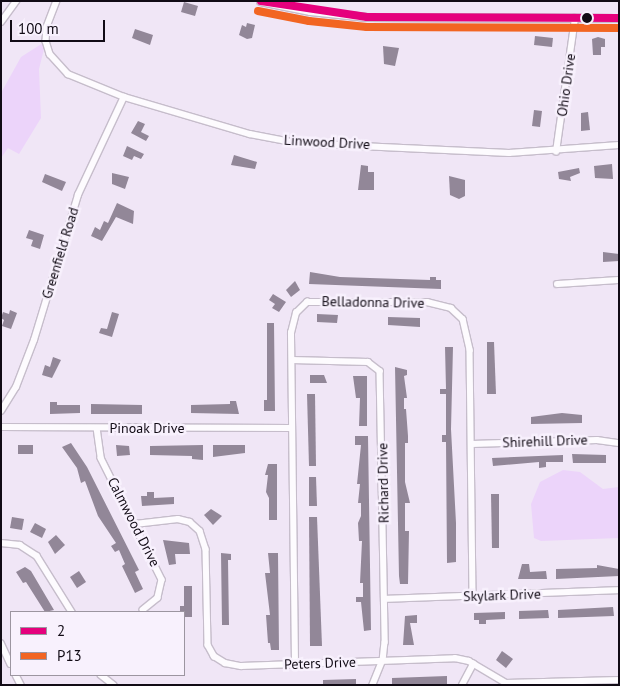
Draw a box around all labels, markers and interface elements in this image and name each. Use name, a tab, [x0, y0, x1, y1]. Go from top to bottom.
scale bar	[12, 10, 108, 42]
unlabelled marker	[582, 13, 592, 23]
text: 100 m	[18, 19, 59, 38]
street label: Ohio Drive	[553, 52, 579, 118]
street label: Linwood Drive	[283, 131, 371, 153]
street label: Greenfield Road	[38, 205, 82, 301]
street label: Belladonna Drive	[321, 293, 425, 311]
street label: Pinoak Drive	[109, 420, 185, 436]
street label: Shirehill Drive	[502, 431, 588, 451]
street label: Richard Drive	[374, 443, 392, 523]
street label: Calmwood Drive	[104, 475, 164, 569]
street label: Skylark Drive	[463, 585, 541, 605]
legend	[10, 611, 185, 676]
text: 2	[57, 621, 65, 640]
text: P13	[57, 646, 82, 665]
street label: Peters Drive	[284, 653, 356, 673]

